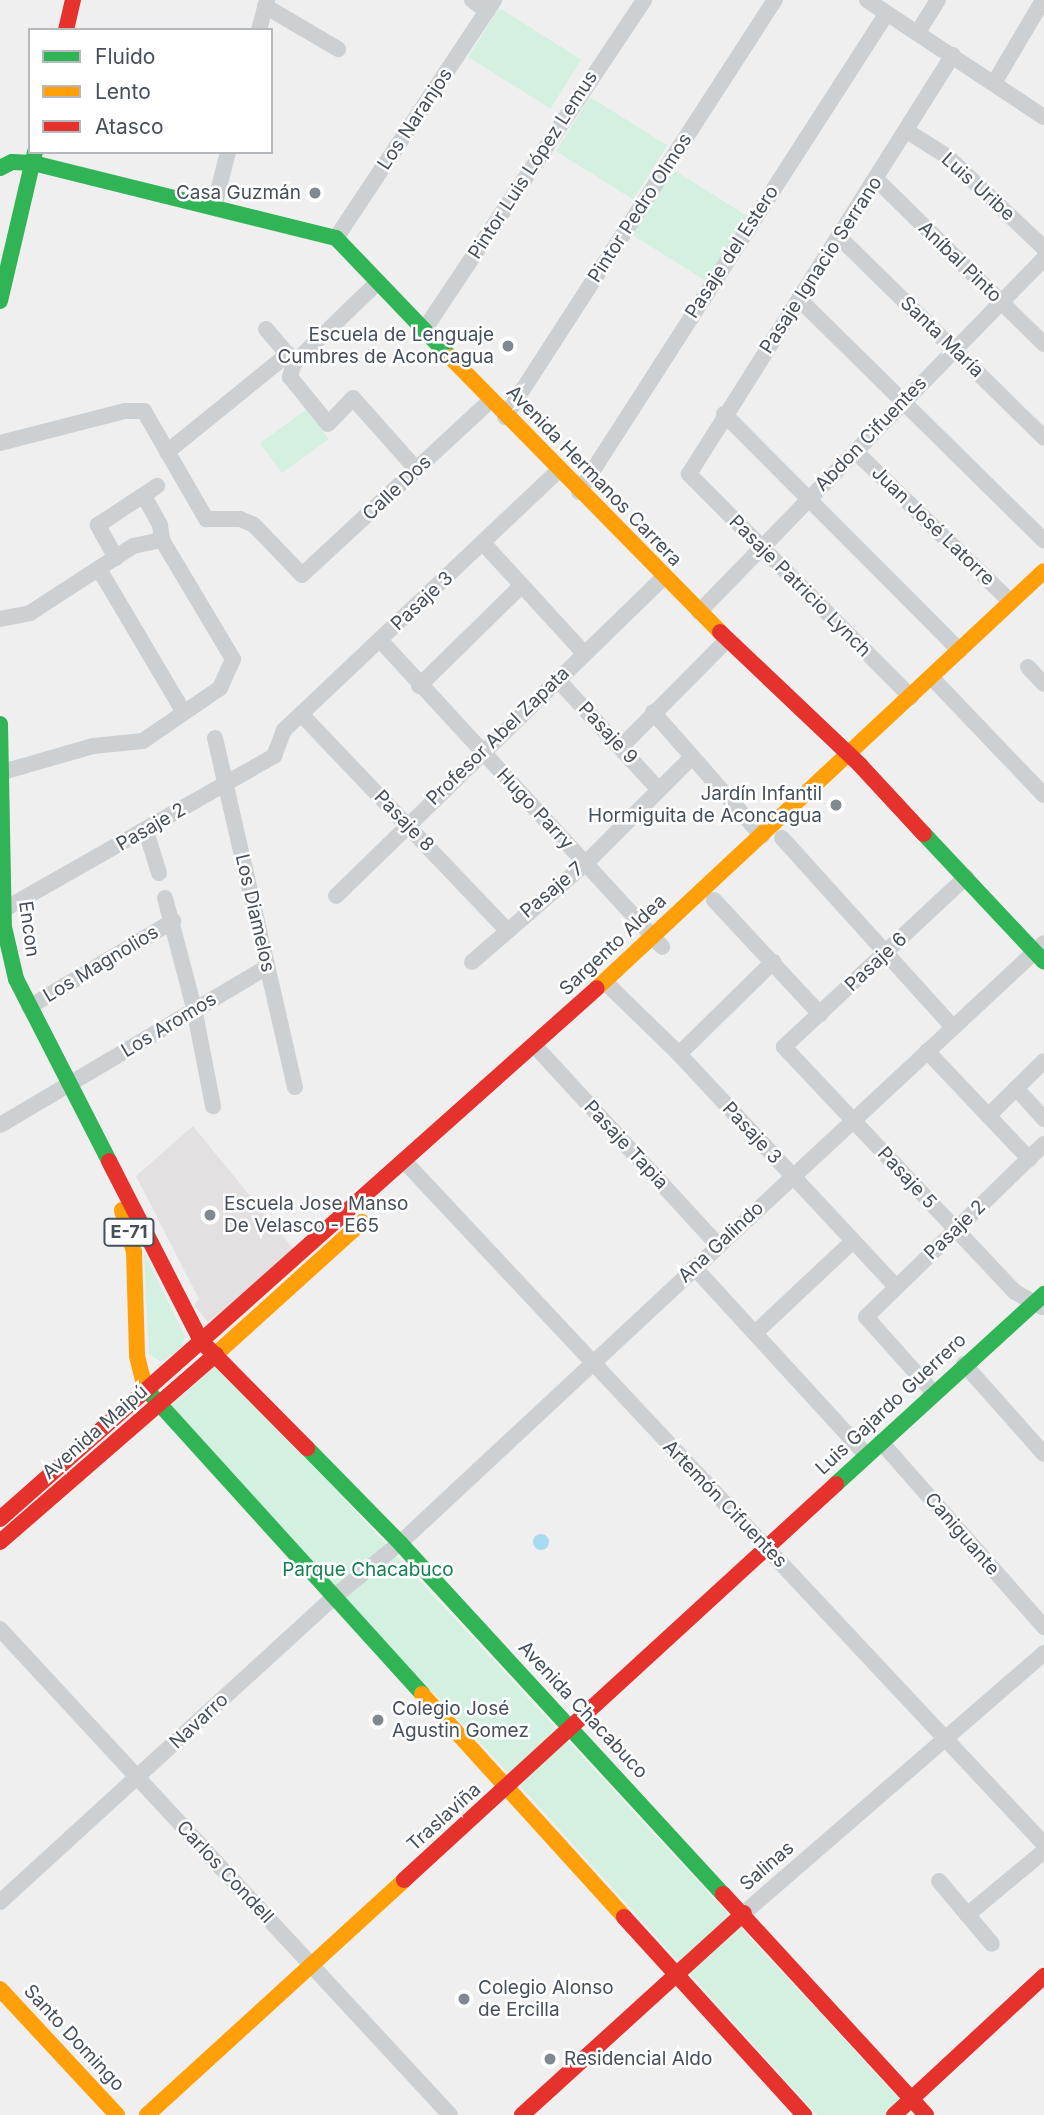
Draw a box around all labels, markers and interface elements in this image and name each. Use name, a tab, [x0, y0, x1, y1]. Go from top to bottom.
legend	[28, 28, 273, 154]
text: Fluido	[95, 44, 155, 69]
street label: Los Naranjos	[373, 64, 457, 174]
street label: Pintor Luis López Lemus	[464, 67, 602, 263]
text: Lento	[95, 79, 151, 104]
text: Atasco	[95, 114, 164, 139]
street label: Pintor Pedro Olmos	[583, 129, 697, 287]
street label: Luis Uribe	[937, 148, 1019, 226]
street label: Pasaje Ignacio Serrano	[755, 172, 887, 358]
street label: Pasaje del Estero	[681, 181, 783, 323]
place label: Casa Guzmán	[176, 182, 301, 204]
marker: Casa Guzmán	[307, 185, 323, 201]
street label: Aníbal Pinto	[914, 217, 1006, 307]
street label: Santa María	[896, 292, 988, 382]
place label: Escuela de Lenguaje Cumbres de Aconcagua	[277, 324, 494, 368]
marker: Escuela de Lenguaje Cumbres de Aconcagua	[500, 338, 516, 354]
street label: Abdon Cifuentes	[811, 372, 931, 496]
street label: Avenida Hermanos Carrera	[502, 381, 686, 571]
street label: Calle Dos	[358, 451, 436, 525]
street label: Juan José Latorre	[867, 461, 999, 591]
street label: Pasaje Patricio Lynch	[724, 510, 876, 662]
street label: Pasaje 3	[386, 567, 458, 635]
street label: Profesor Abel Zapata	[422, 662, 574, 810]
street label: Pasaje 9	[574, 697, 642, 769]
street label: Hugo Parry	[492, 764, 578, 854]
place label: Jardín Infantil Hormiguita de Aconcagua	[588, 783, 822, 827]
street label: Pasaje 8	[369, 786, 439, 856]
marker: Jardín Infantil Hormiguita de Aconcagua	[828, 797, 844, 813]
street label: Pasaje 2	[112, 798, 190, 856]
street label: Los Diamelos	[230, 852, 280, 974]
street label: Pasaje 7	[516, 857, 588, 923]
street label: Sargento Aldea	[555, 890, 671, 1000]
street label: Encon	[14, 900, 44, 958]
street label: Los Magnolios	[39, 921, 163, 1007]
street label: Pasaje 6	[840, 928, 912, 996]
street label: Los Aromos	[117, 988, 221, 1062]
street label: Pasaje Tapia	[579, 1096, 673, 1194]
street label: Pasaje 3	[718, 1097, 786, 1169]
street label: Pasaje 5	[873, 1142, 941, 1214]
place label: Escuela Jose Manso De Velasco - E65	[224, 1193, 408, 1237]
street label: Pasaje 2	[920, 1195, 990, 1265]
street label: Ana Galindo	[673, 1197, 769, 1287]
marker: Escuela Jose Manso De Velasco - E65	[202, 1207, 218, 1223]
road number: E-71	[103, 1218, 155, 1246]
street label: Luis Gajardo Guerrero	[811, 1328, 971, 1480]
street label: Avenida Maipú	[38, 1380, 152, 1484]
street label: Artemón Cifuentes	[658, 1435, 792, 1573]
street label: Caniguante	[920, 1488, 1004, 1580]
park label: Parque Chacabuco	[282, 1559, 454, 1581]
street label: Avenida Chacabuco	[514, 1637, 652, 1783]
street label: Navarro	[165, 1688, 233, 1754]
place label: Colegio José Agustin Gomez	[392, 1698, 529, 1742]
marker: Colegio José Agustin Gomez	[370, 1712, 386, 1728]
street label: Traslaviña	[402, 1778, 486, 1856]
street label: Carlos Condell	[172, 1816, 278, 1928]
street label: Salinas	[735, 1836, 799, 1896]
place label: Colegio Alonso de Ercilla	[478, 1977, 614, 2021]
street label: Santo Domingo	[19, 1980, 129, 2096]
marker: Colegio Alonso de Ercilla	[456, 1991, 472, 2007]
place label: Residencial Aldo	[564, 2048, 712, 2070]
marker: Residencial Aldo	[542, 2051, 558, 2067]

